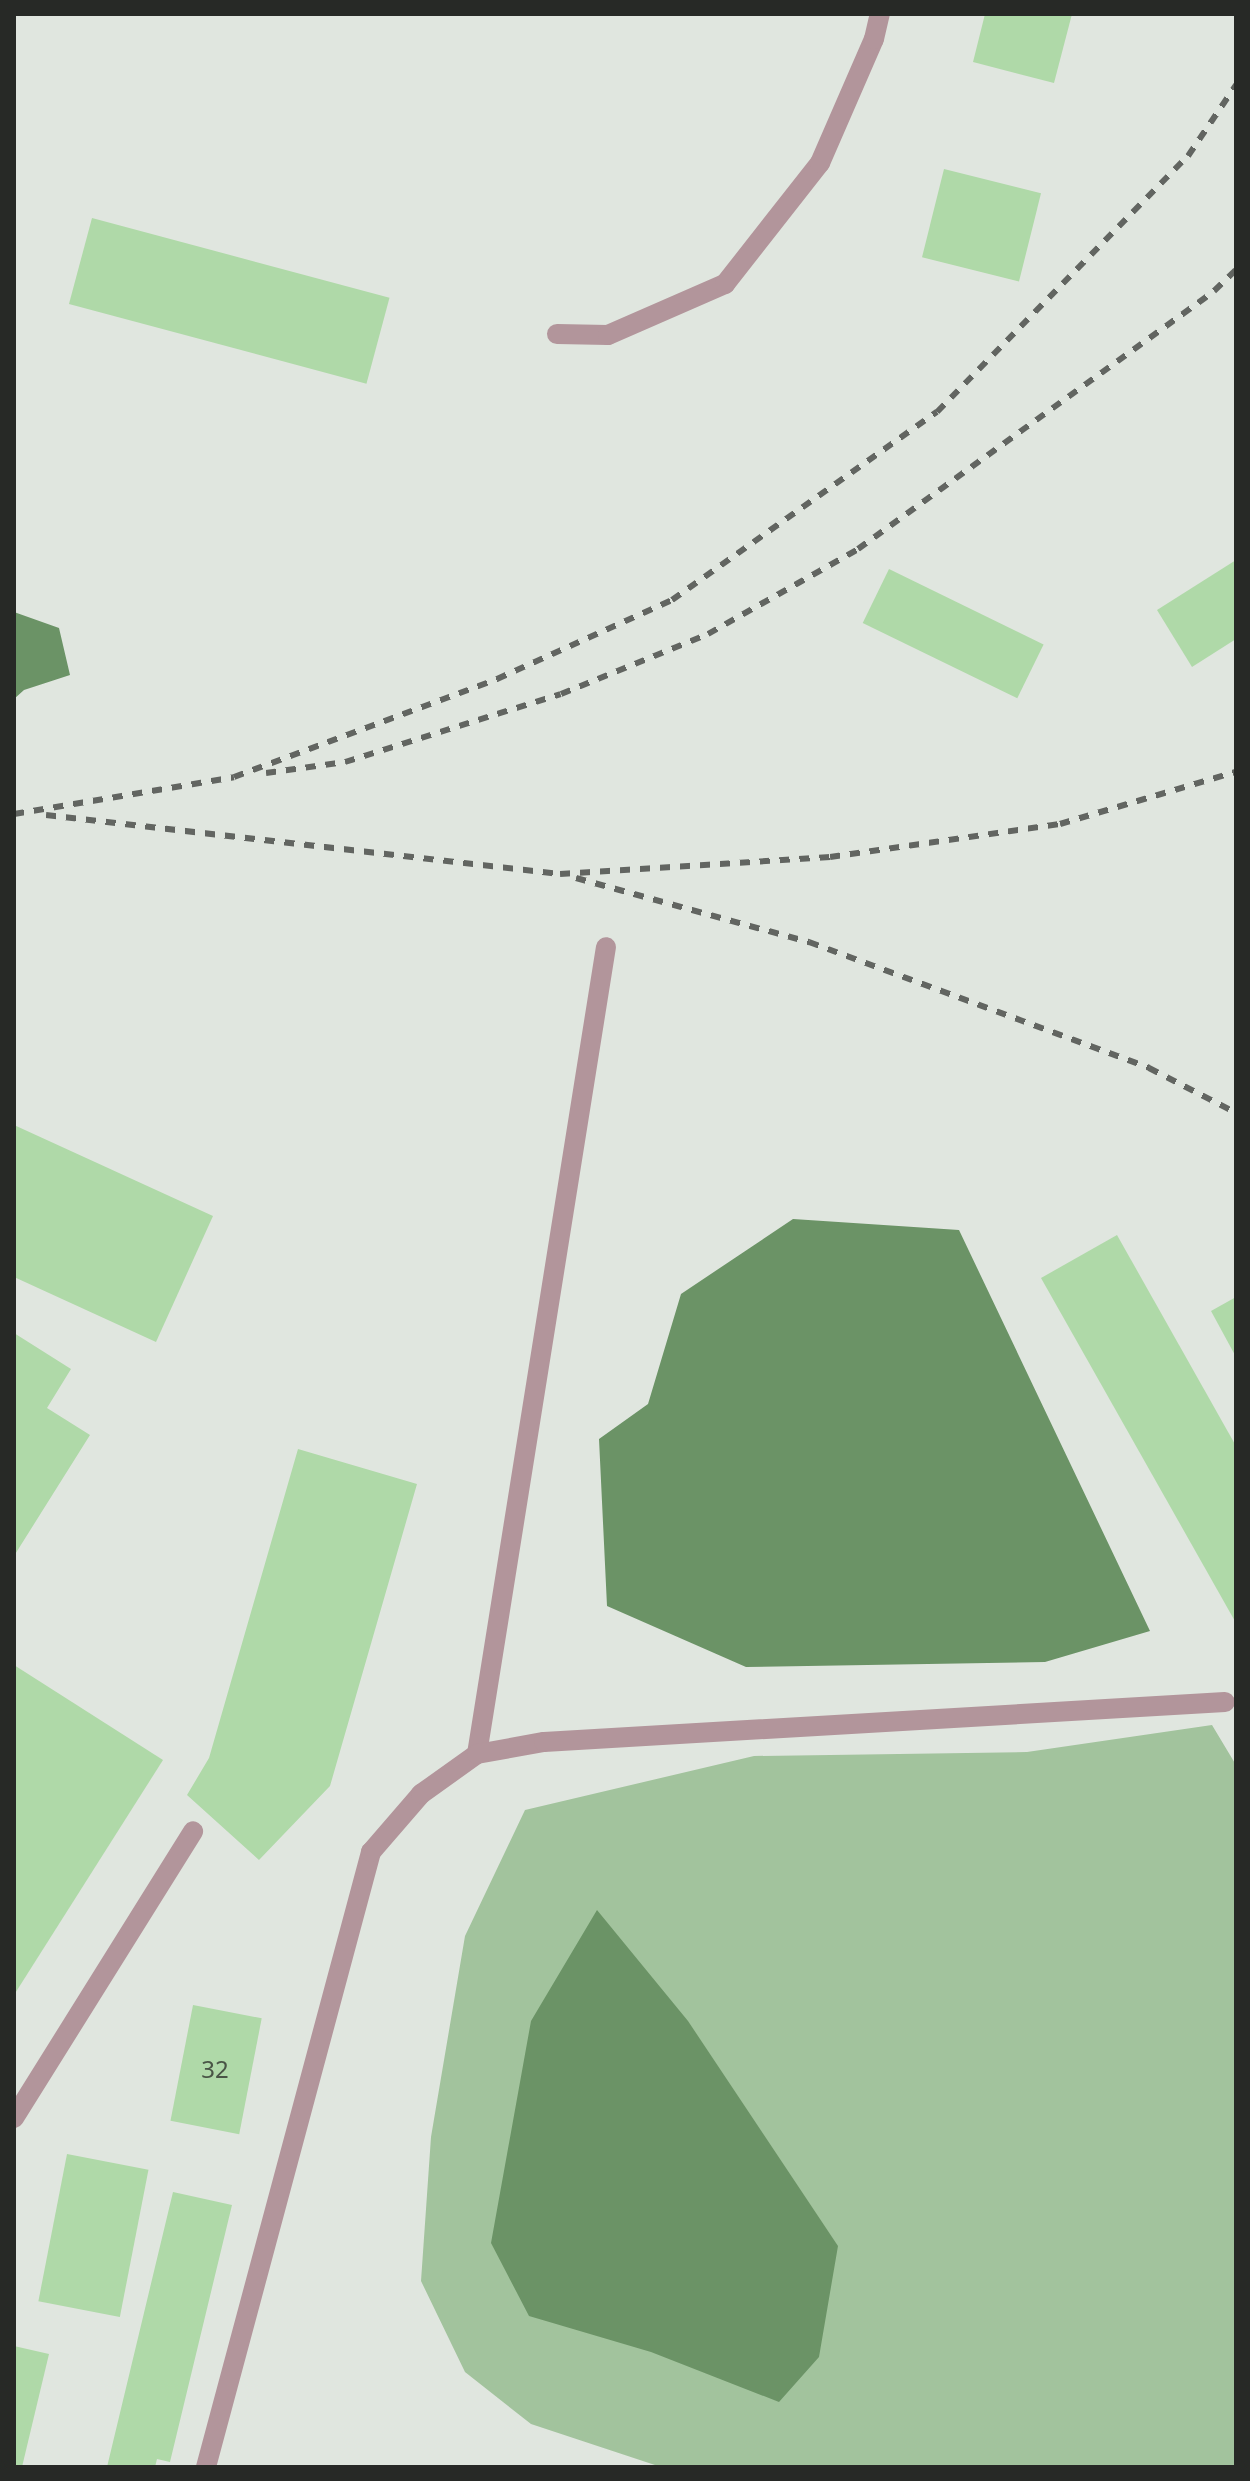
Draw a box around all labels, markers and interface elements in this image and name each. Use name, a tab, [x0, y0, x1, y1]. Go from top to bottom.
house number: 32	[201, 2055, 229, 2083]

